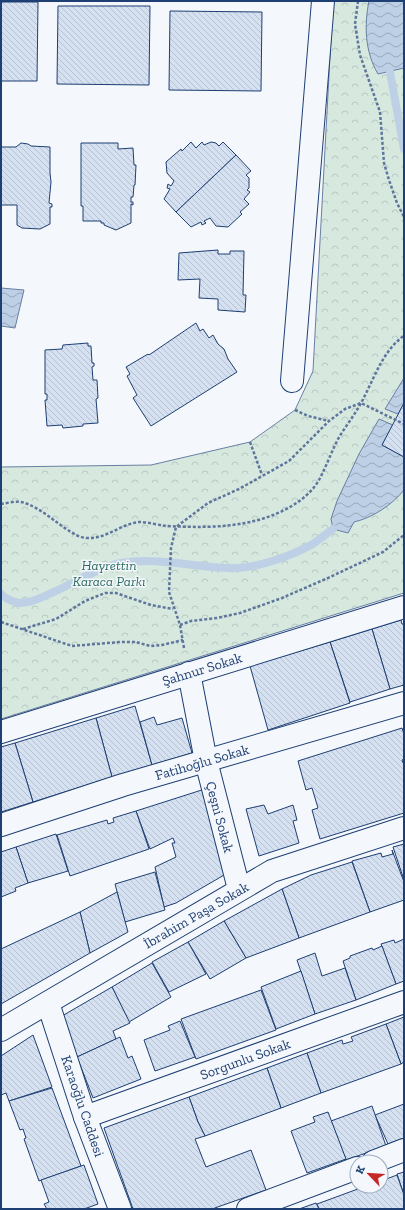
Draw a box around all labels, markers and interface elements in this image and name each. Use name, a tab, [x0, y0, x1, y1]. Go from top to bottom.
park label: Hayrettin Karaca Parkı	[73, 557, 146, 590]
street label: Şahnur Sokak	[160, 649, 245, 690]
street label: Fatihoğlu Sokak	[153, 741, 252, 784]
street label: Çeşni Sokak	[202, 780, 237, 855]
street label: İbrahim Paşa Sokak	[141, 878, 252, 952]
street label: Sorgunlu Sokak	[198, 1035, 293, 1084]
street label: Karaoğlu Caddesi	[57, 1053, 108, 1159]
north arrow	[349, 1154, 389, 1194]
text: K	[353, 1163, 368, 1176]

